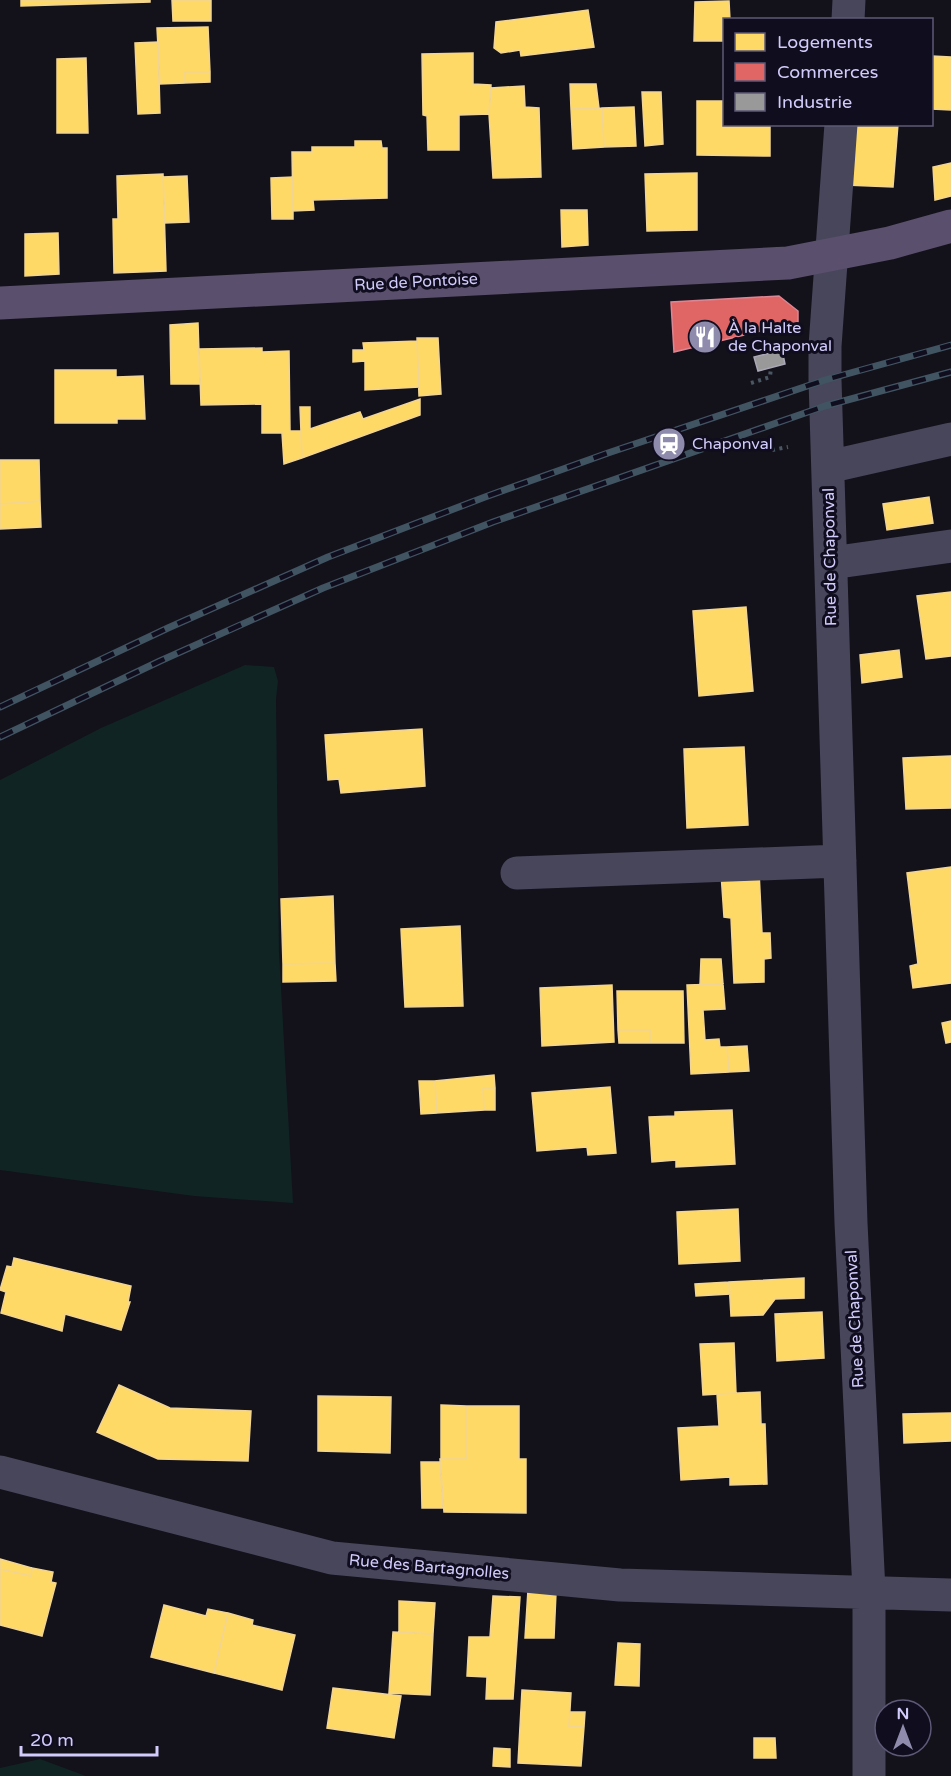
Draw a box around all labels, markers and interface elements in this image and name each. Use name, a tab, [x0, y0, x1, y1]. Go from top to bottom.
legend	[723, 18, 933, 126]
text: Logements	[777, 31, 873, 53]
text: Commerces	[777, 61, 878, 83]
text: Industrie	[777, 91, 852, 113]
street label: Rue de Pontoise	[354, 269, 478, 295]
place label: À la Halte de Chaponval	[728, 318, 832, 356]
restaurant icon: À la Halte de Chaponval	[687, 319, 723, 355]
station icon: Chaponval	[651, 426, 687, 462]
place label: Chaponval	[692, 434, 773, 454]
street label: Rue de Chaponval	[819, 488, 841, 626]
street label: Rue de Chaponval	[841, 1249, 869, 1389]
street label: Rue des Bartagnolles	[348, 1550, 510, 1584]
north arrow	[873, 1698, 933, 1758]
text: N	[897, 1704, 909, 1724]
scale bar	[21, 1719, 158, 1757]
text: 20 m	[30, 1729, 74, 1751]

